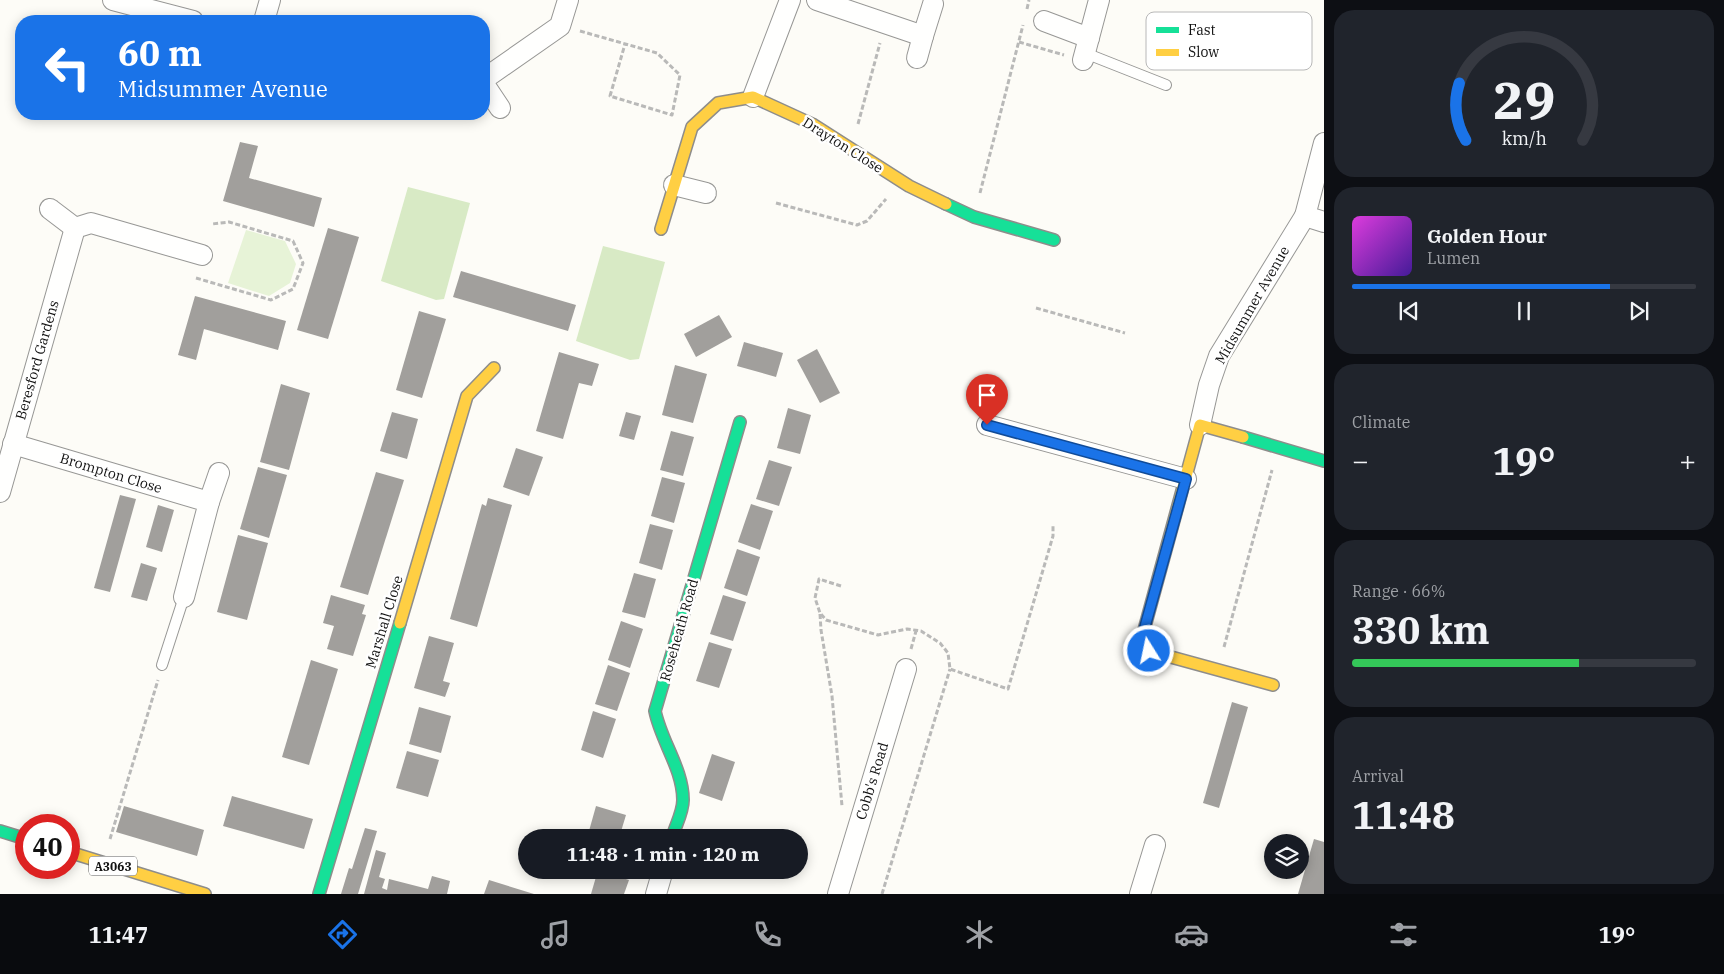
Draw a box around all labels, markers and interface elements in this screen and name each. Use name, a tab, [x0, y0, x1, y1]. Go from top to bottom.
legend	[1146, 12, 1312, 70]
text: Fast	[1188, 21, 1216, 39]
text: 60 m	[118, 30, 202, 76]
icon: left	[35, 35, 100, 100]
text: Slow	[1188, 43, 1219, 61]
text: 29	[1493, 66, 1555, 133]
text: Midsummer Avenue	[118, 74, 328, 103]
street label: Drayton Close	[799, 113, 887, 177]
text: km/h	[1501, 127, 1547, 150]
text: Golden Hour	[1427, 224, 1547, 248]
street label: Midsummer Avenue	[1211, 243, 1293, 367]
text: Lumen	[1427, 248, 1480, 268]
icon: previous	[1395, 297, 1423, 325]
icon: pause	[1510, 297, 1538, 325]
icon: next	[1625, 297, 1653, 325]
street label: Beresford Gardens	[11, 298, 63, 422]
pin	[966, 374, 1008, 425]
icon: arrive	[973, 381, 1001, 409]
text: Climate	[1352, 412, 1410, 432]
text: 19°	[1492, 436, 1556, 485]
text: −	[1352, 442, 1369, 479]
text: +	[1679, 442, 1696, 479]
street label: Brompton Close	[58, 449, 164, 497]
street label: Marshall Close	[361, 573, 407, 671]
street label: Roseheath Road	[656, 576, 702, 683]
text: Range · 66%	[1352, 581, 1445, 601]
text: 330 km	[1352, 605, 1490, 654]
position arrow	[1122, 624, 1174, 676]
street label: Cobb's Road	[852, 740, 892, 822]
text: Arrival	[1352, 766, 1404, 786]
text: 11:48	[1352, 790, 1455, 839]
speed limit sign: 40	[15, 814, 80, 879]
map controls	[1264, 834, 1309, 879]
button: layers	[1264, 834, 1309, 879]
text: 11:48 · 1 min · 120 m	[567, 842, 759, 866]
road number: A3063	[89, 856, 137, 876]
icon: directions	[325, 917, 360, 952]
icon: music	[538, 917, 573, 952]
icon: phone	[750, 917, 785, 952]
icon: climate	[962, 917, 997, 952]
icon: car	[1174, 917, 1209, 952]
icon: filters	[1386, 917, 1421, 952]
text: 11:47	[89, 920, 148, 949]
text: 19°	[1599, 920, 1635, 949]

